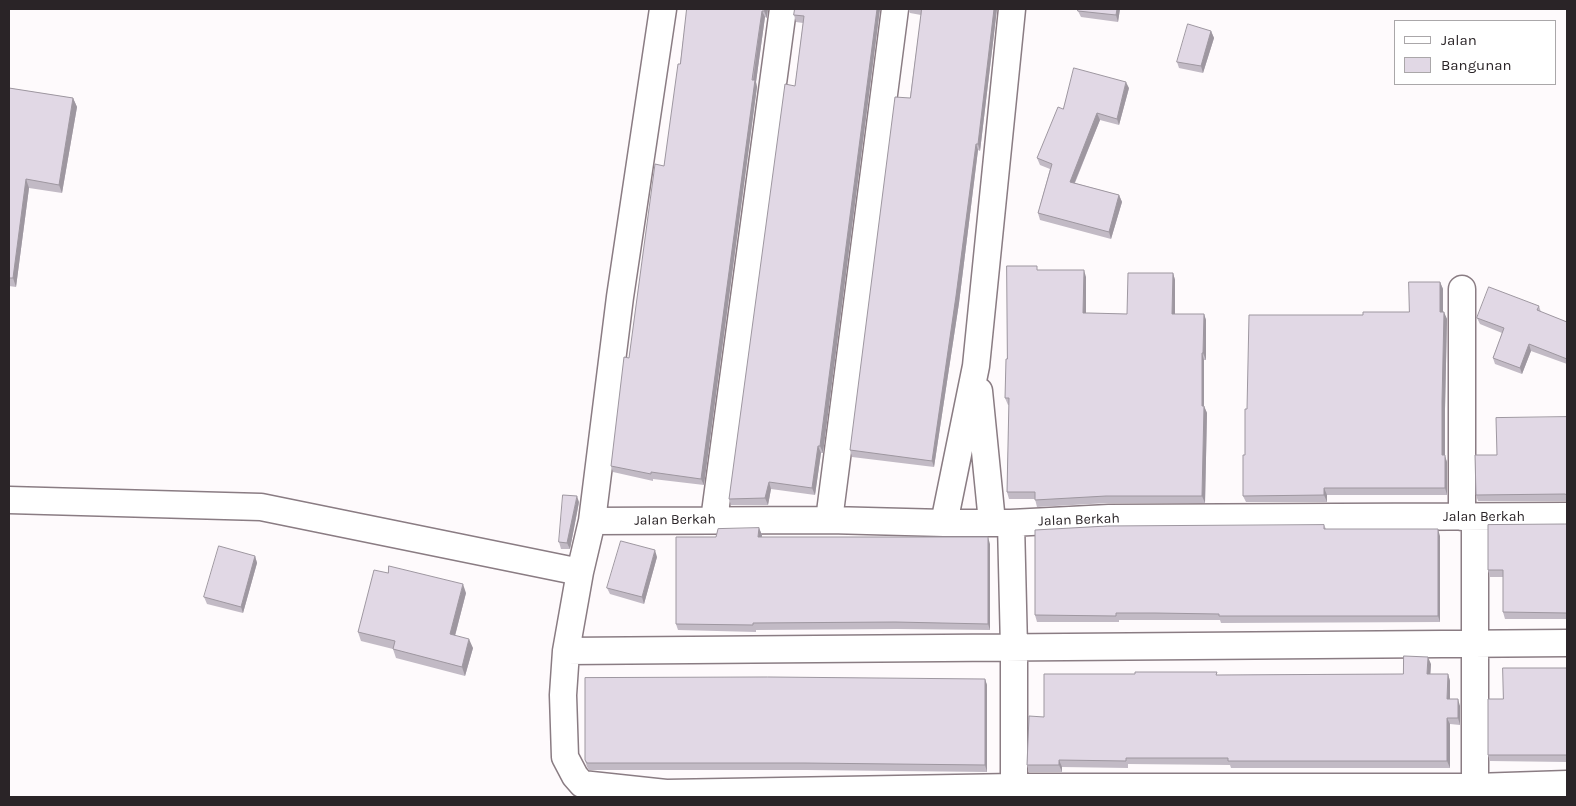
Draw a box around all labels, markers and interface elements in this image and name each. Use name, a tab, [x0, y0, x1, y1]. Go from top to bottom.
legend	[1394, 20, 1556, 85]
text: Jalan	[1441, 31, 1477, 49]
text: Bangunan	[1441, 56, 1512, 74]
street label: Jalan Berkah	[1443, 509, 1525, 525]
street label: Jalan Berkah	[1038, 510, 1120, 530]
street label: Jalan Berkah	[634, 511, 716, 529]

